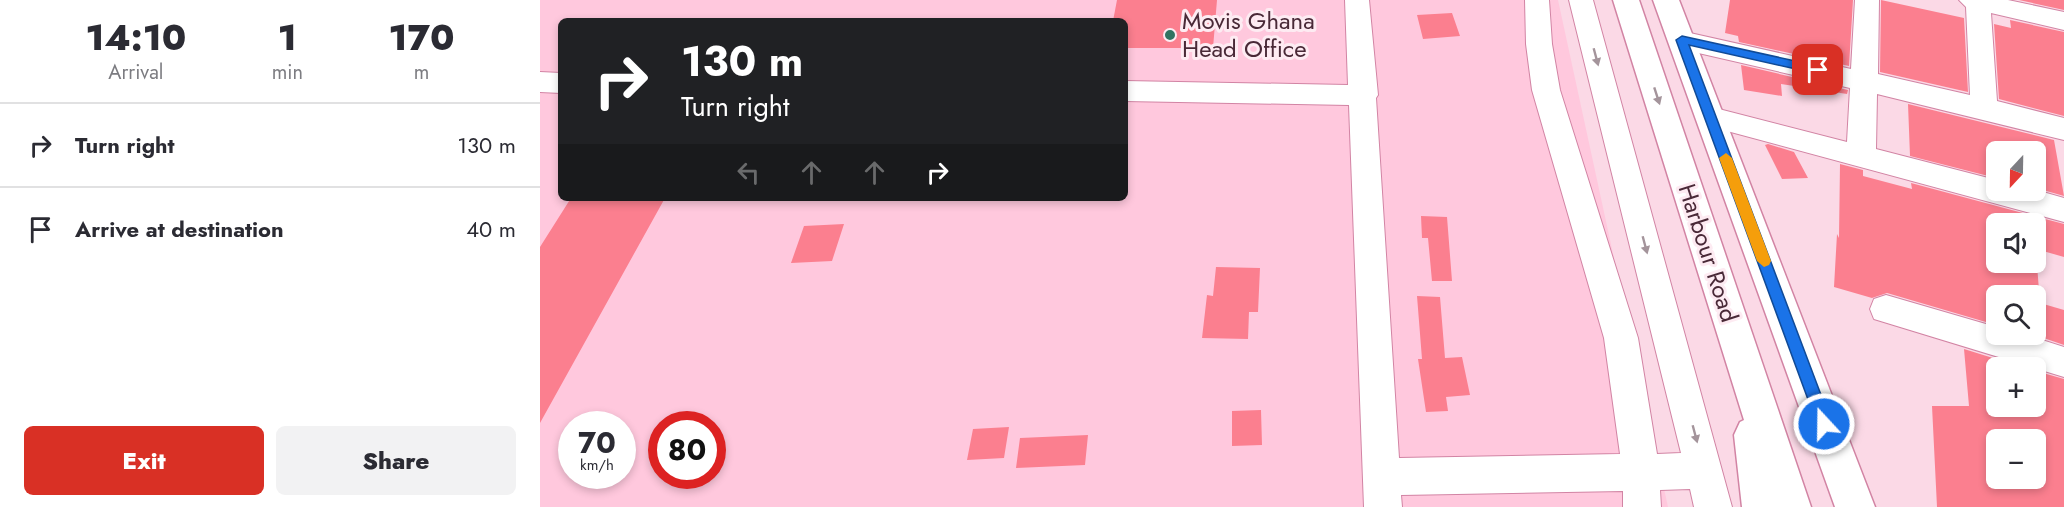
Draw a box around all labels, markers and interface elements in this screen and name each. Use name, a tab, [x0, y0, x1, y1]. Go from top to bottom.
place label: Movis Ghana Head Office	[1182, 3, 1315, 66]
text: 14:10	[86, 11, 186, 63]
text: 1	[278, 11, 297, 63]
text: 170	[388, 11, 455, 63]
marker: Movis Ghana Head Office	[1163, 28, 1177, 42]
text: 130 m	[681, 31, 803, 92]
icon: right	[582, 42, 660, 120]
pin	[1792, 44, 1843, 95]
one-way arrow	[1592, 48, 1601, 66]
icon: arrive	[1801, 53, 1834, 86]
text: Arrival	[108, 58, 163, 87]
text: min	[272, 58, 303, 87]
text: m	[414, 58, 429, 87]
text: Turn right	[681, 87, 789, 126]
one-way arrow	[1653, 87, 1662, 105]
icon: right	[24, 129, 57, 162]
text: Turn right	[75, 129, 175, 161]
text: 130 m	[457, 129, 516, 161]
north arrow	[1986, 141, 2046, 201]
map controls	[1986, 141, 2046, 489]
icon: left	[732, 156, 765, 189]
icon: ahead	[795, 156, 828, 189]
icon: ahead	[858, 156, 891, 189]
icon: right	[921, 156, 954, 189]
street label: Harbour Road	[1670, 179, 1747, 327]
icon: arrive	[24, 213, 57, 246]
text: Arrive at destination	[75, 213, 284, 245]
text: 40 m	[466, 213, 516, 245]
button: sound	[1986, 213, 2046, 273]
one-way arrow	[1641, 236, 1651, 254]
button: search	[1986, 285, 2046, 345]
button: +	[1986, 357, 2046, 417]
position arrow	[1792, 392, 1856, 456]
speed limit sign: 80	[648, 411, 726, 489]
text: 70	[578, 421, 616, 464]
one-way arrow	[1691, 425, 1700, 443]
button: Exit	[24, 426, 264, 495]
button: Share	[276, 426, 516, 495]
button: −	[1986, 429, 2046, 489]
text: km/h	[580, 454, 614, 476]

